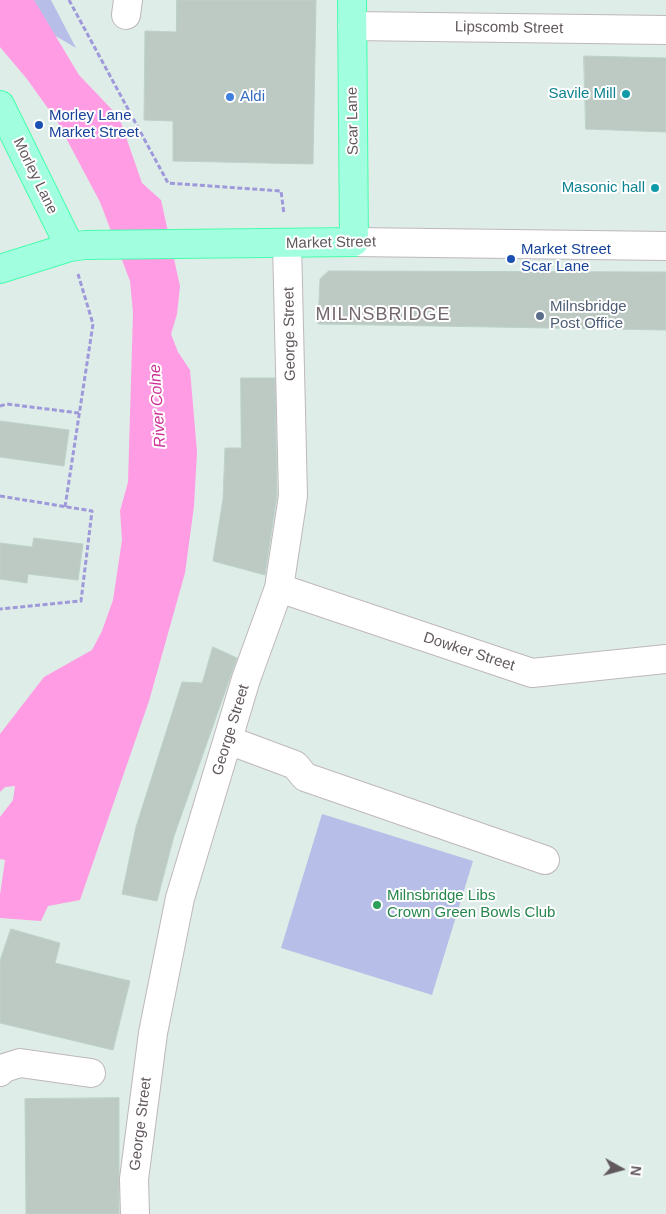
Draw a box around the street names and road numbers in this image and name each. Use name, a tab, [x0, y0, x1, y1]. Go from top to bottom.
street label: Lipscomb Street	[455, 18, 563, 38]
street label: Scar Lane	[343, 87, 363, 155]
street label: Morley Lane	[9, 135, 61, 217]
street label: Market Street	[286, 233, 376, 253]
street label: George Street	[280, 287, 300, 381]
street label: Dowker Street	[421, 629, 517, 675]
street label: George Street	[209, 682, 253, 778]
street label: George Street	[126, 1076, 156, 1172]

